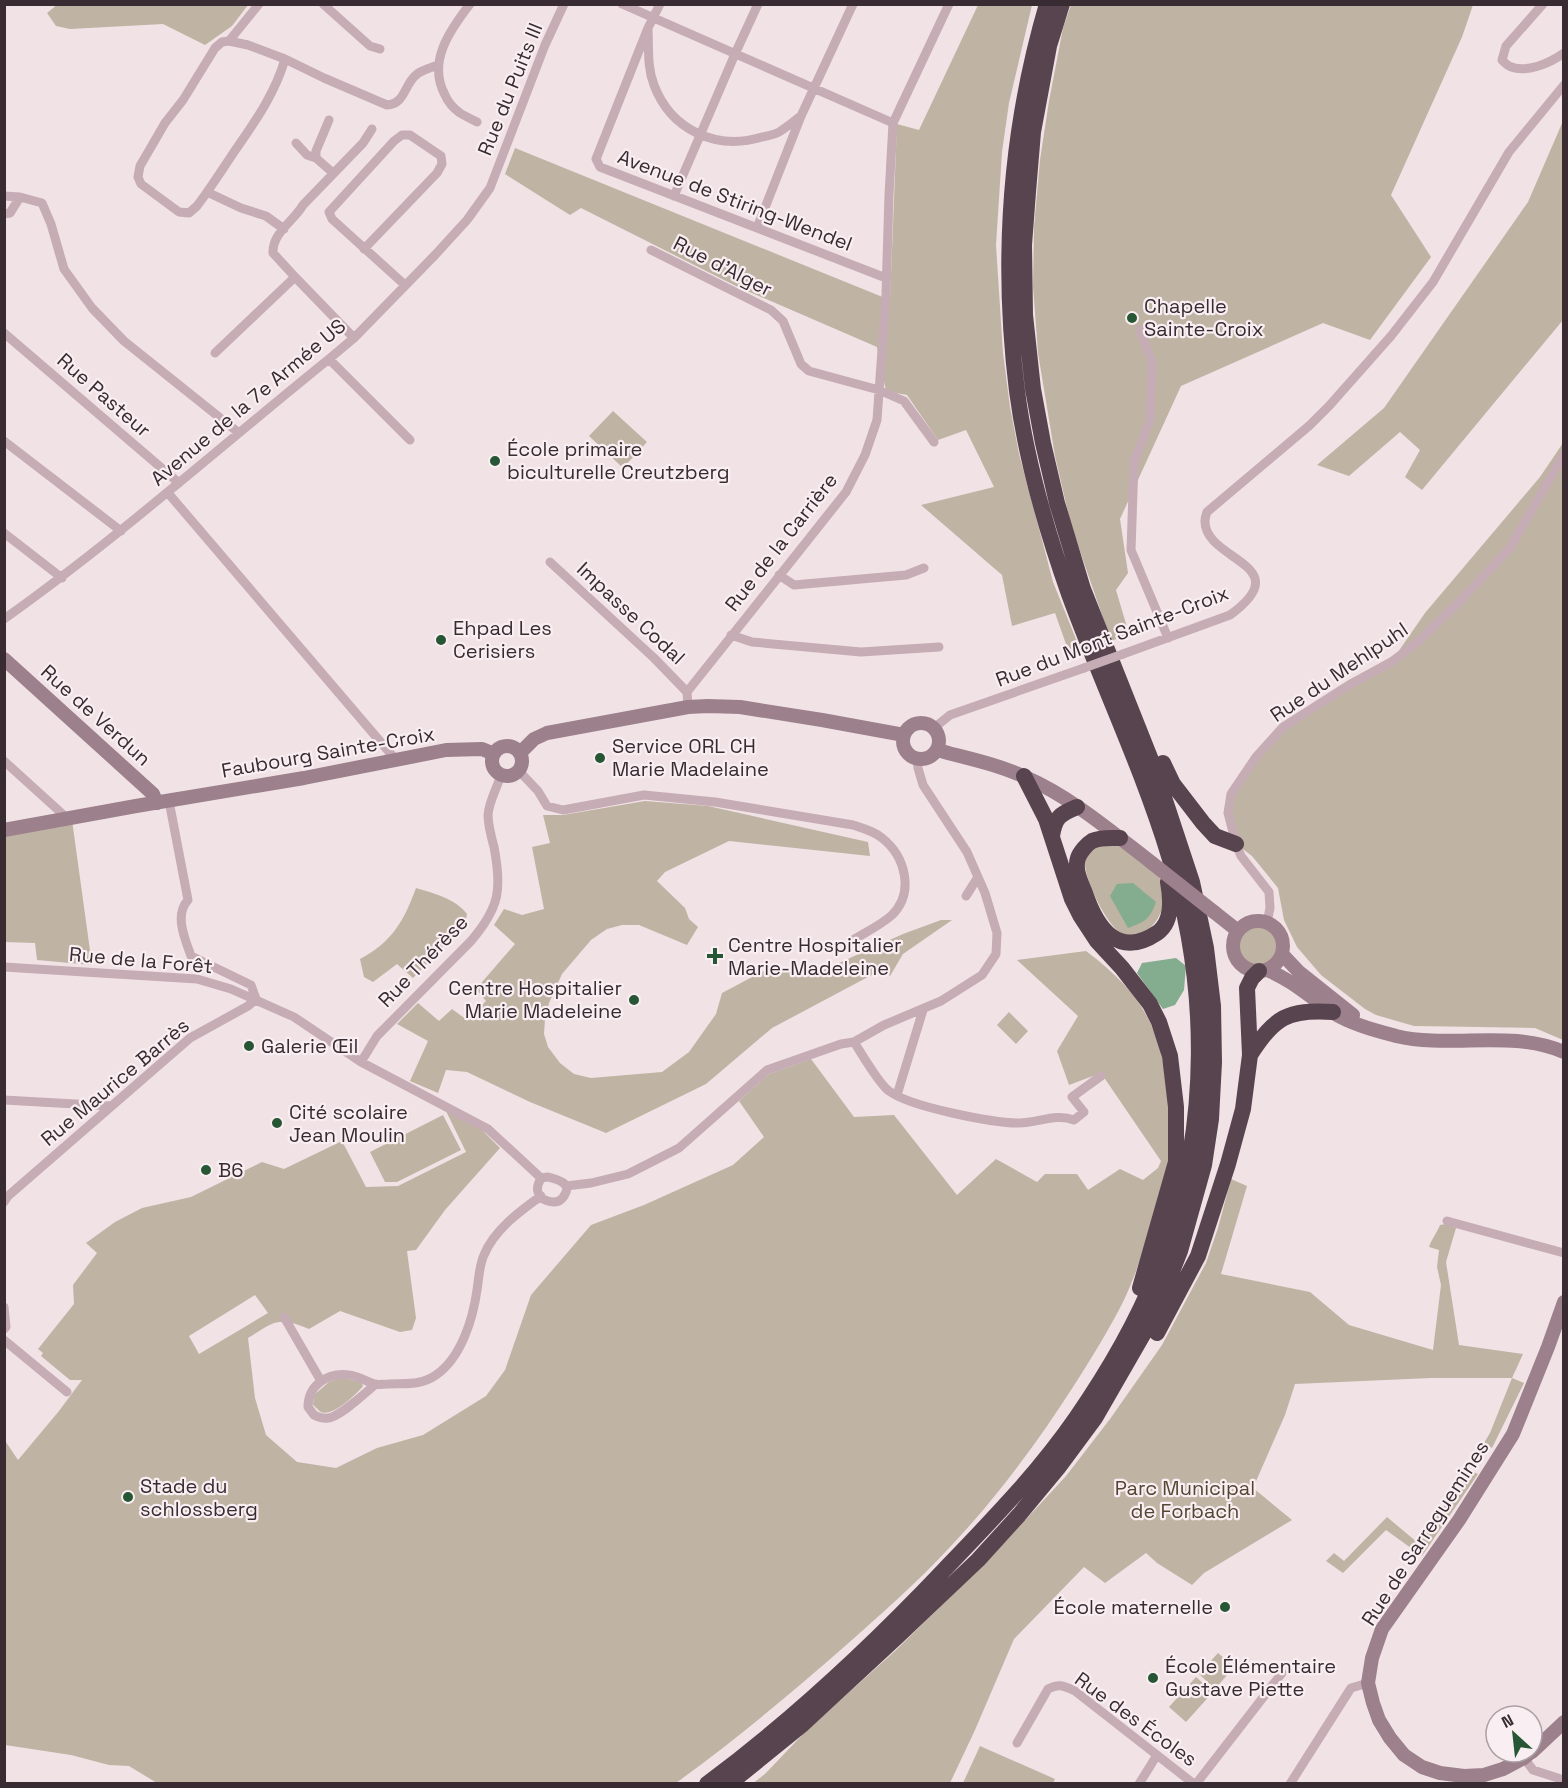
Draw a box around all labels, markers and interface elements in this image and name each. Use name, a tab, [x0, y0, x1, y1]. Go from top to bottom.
street label: Rue du Puits III	[472, 19, 548, 159]
street label: Avenue de Stiring-Wendel	[614, 143, 856, 257]
street label: Rue d'Alger	[669, 230, 777, 302]
place label: Chapelle Sainte-Croix	[1144, 293, 1264, 342]
marker: Chapelle Sainte-Croix	[1125, 311, 1139, 325]
street label: Avenue de la 7e Armée US	[145, 313, 351, 491]
street label: Rue Pasteur	[52, 347, 156, 443]
place label: École primaire biculturelle Creutzberg	[507, 436, 730, 485]
marker: École primaire biculturelle Creutzberg	[488, 454, 502, 468]
street label: Rue de la Carrière	[719, 468, 843, 616]
street label: Impasse Codal	[571, 556, 691, 670]
street label: Rue du Mont Sainte-Croix	[992, 579, 1232, 693]
place label: Ehpad Les Cerisiers	[453, 615, 552, 664]
street label: Rue du Mehlpuhl	[1265, 616, 1413, 728]
marker: Ehpad Les Cerisiers	[434, 633, 448, 647]
street label: Rue de Verdun	[35, 659, 157, 771]
street label: Faubourg Sainte-Croix	[219, 720, 437, 784]
place label: Service ORL CH Marie Madelaine	[612, 733, 769, 782]
marker: Service ORL CH Marie Madelaine	[593, 751, 607, 765]
street label: Rue Thérèse	[372, 909, 474, 1013]
place label: Centre Hospitalier Marie-Madeleine	[728, 932, 902, 981]
street label: Rue de la Forêt	[68, 941, 214, 979]
marker: Centre Hospitalier Marie-Madeleine	[706, 947, 724, 965]
place label: Centre Hospitalier Marie Madeleine	[448, 975, 622, 1024]
marker: Centre Hospitalier Marie Madeleine	[627, 993, 641, 1007]
street label: Rue Maurice Barrès	[35, 1012, 195, 1152]
place label: Galerie Œil	[261, 1033, 358, 1059]
marker: Galerie Œil	[242, 1039, 256, 1053]
place label: Cité scolaire Jean Moulin	[289, 1099, 408, 1148]
marker: Cité scolaire Jean Moulin	[270, 1116, 284, 1130]
place label: B6	[218, 1157, 243, 1183]
marker: B6	[199, 1163, 213, 1177]
street label: Rue de Sarreguemines	[1355, 1435, 1495, 1631]
place label: Stade du schlossberg	[140, 1473, 258, 1522]
park label: Parc Municipal de Forbach	[1115, 1475, 1255, 1524]
marker: Stade du schlossberg	[121, 1490, 135, 1504]
place label: École maternelle	[1054, 1594, 1213, 1620]
marker: École maternelle	[1218, 1600, 1232, 1614]
place label: École Élémentaire Gustave Piette	[1165, 1653, 1336, 1702]
street label: Rue des Écoles	[1070, 1666, 1202, 1772]
marker: École Élémentaire Gustave Piette	[1146, 1671, 1160, 1685]
north arrow	[1484, 1704, 1544, 1764]
text: N	[1498, 1709, 1517, 1733]

